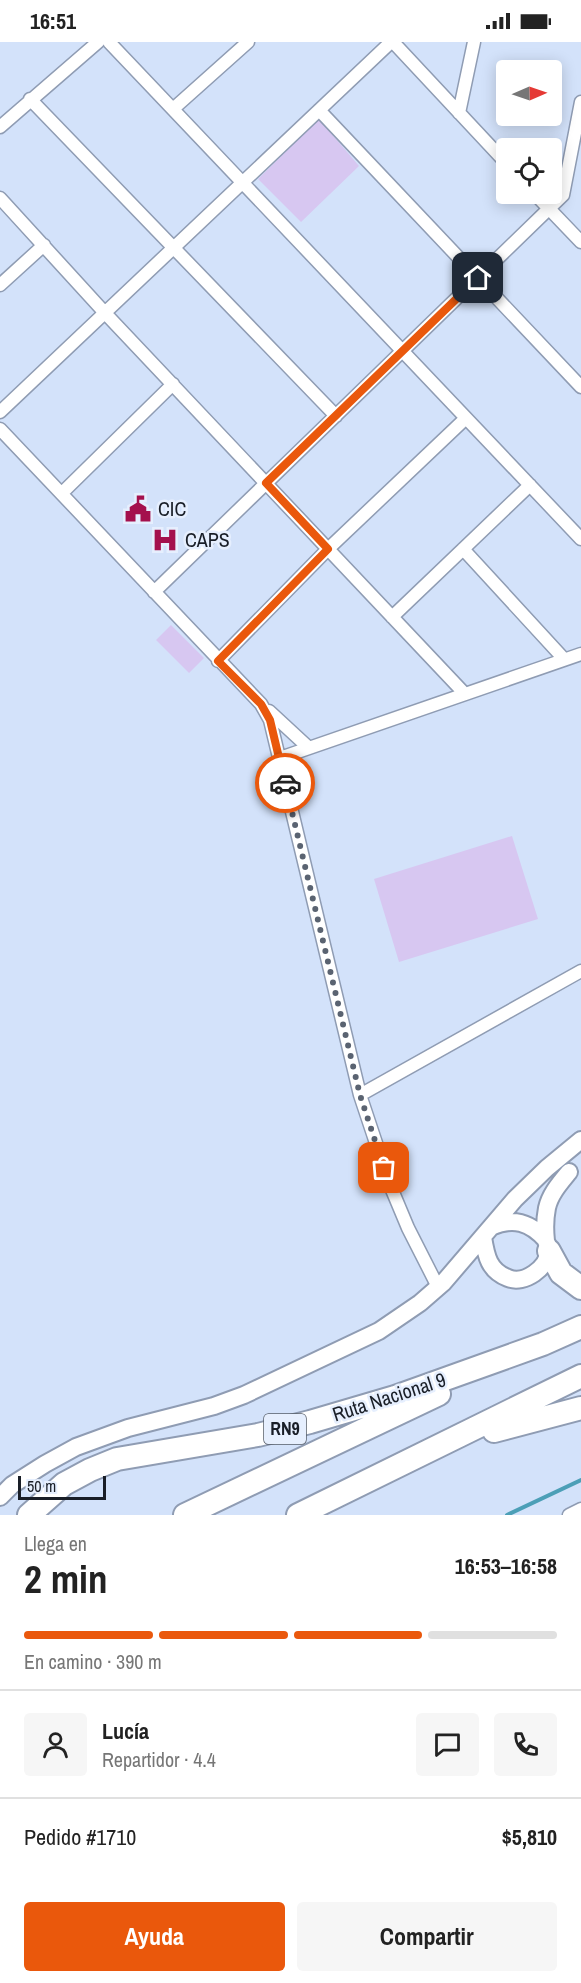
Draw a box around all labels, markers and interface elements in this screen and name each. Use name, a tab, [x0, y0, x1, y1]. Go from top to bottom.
text: 16:51	[30, 6, 76, 36]
north arrow	[496, 60, 562, 126]
map controls	[496, 60, 562, 204]
button: locate	[496, 138, 562, 204]
pin	[452, 252, 503, 303]
icon: home	[461, 261, 494, 294]
public building icon: CIC	[123, 494, 153, 524]
place label: CIC	[158, 495, 186, 522]
hospital icon: CAPS	[150, 525, 180, 555]
place label: CAPS	[185, 526, 230, 553]
courier	[255, 753, 315, 813]
icon: car	[269, 767, 302, 800]
pin	[358, 1142, 409, 1193]
icon: bag	[367, 1151, 400, 1184]
street label: Ruta Nacional 9	[329, 1366, 449, 1428]
road number: RN9	[264, 1414, 306, 1444]
scale bar	[18, 1473, 106, 1500]
text: 50 m	[27, 1475, 56, 1497]
text: Llega en	[24, 1530, 87, 1557]
text: 16:53–16:58	[455, 1551, 557, 1581]
text: 2 min	[24, 1553, 108, 1605]
text: En camino · 390 m	[24, 1648, 162, 1675]
button: person	[24, 1713, 87, 1776]
button: chat	[416, 1713, 479, 1776]
button: phone	[494, 1713, 557, 1776]
text: Lucía	[102, 1716, 149, 1746]
text: Repartidor · 4.4	[102, 1746, 216, 1773]
text: Pedido #1710	[24, 1822, 136, 1852]
text: $5,810	[502, 1822, 557, 1852]
button: Ayuda	[24, 1902, 285, 1971]
button: Compartir	[297, 1902, 557, 1971]

